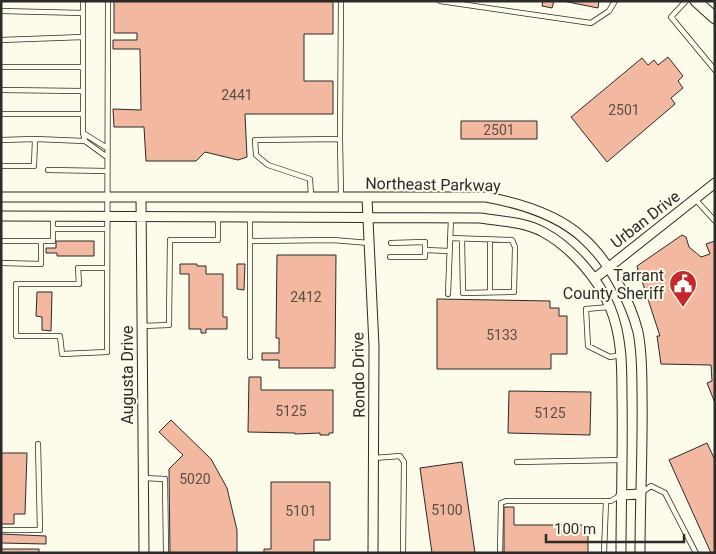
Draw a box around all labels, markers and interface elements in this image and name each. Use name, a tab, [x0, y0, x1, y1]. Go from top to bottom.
house number: 2441	[221, 87, 253, 103]
house number: 2501	[608, 102, 640, 118]
house number: 2501	[483, 122, 515, 138]
street label: Northeast Parkway	[365, 174, 501, 195]
street label: Urban Drive	[607, 187, 684, 252]
place label: Tarrant County Sheriff	[563, 266, 664, 303]
public building icon: Tarrant County Sheriff	[668, 269, 698, 308]
house number: 2412	[290, 289, 322, 305]
street label: Augusta Drive	[118, 325, 137, 425]
house number: 5133	[486, 327, 518, 343]
street label: Rondo Drive	[348, 332, 369, 418]
house number: 5125	[275, 403, 307, 419]
house number: 5125	[534, 405, 566, 421]
house number: 5020	[179, 471, 211, 487]
house number: 5100	[431, 502, 463, 518]
house number: 5101	[285, 503, 317, 519]
scale bar	[546, 512, 684, 544]
text: 100 m	[554, 520, 596, 538]

